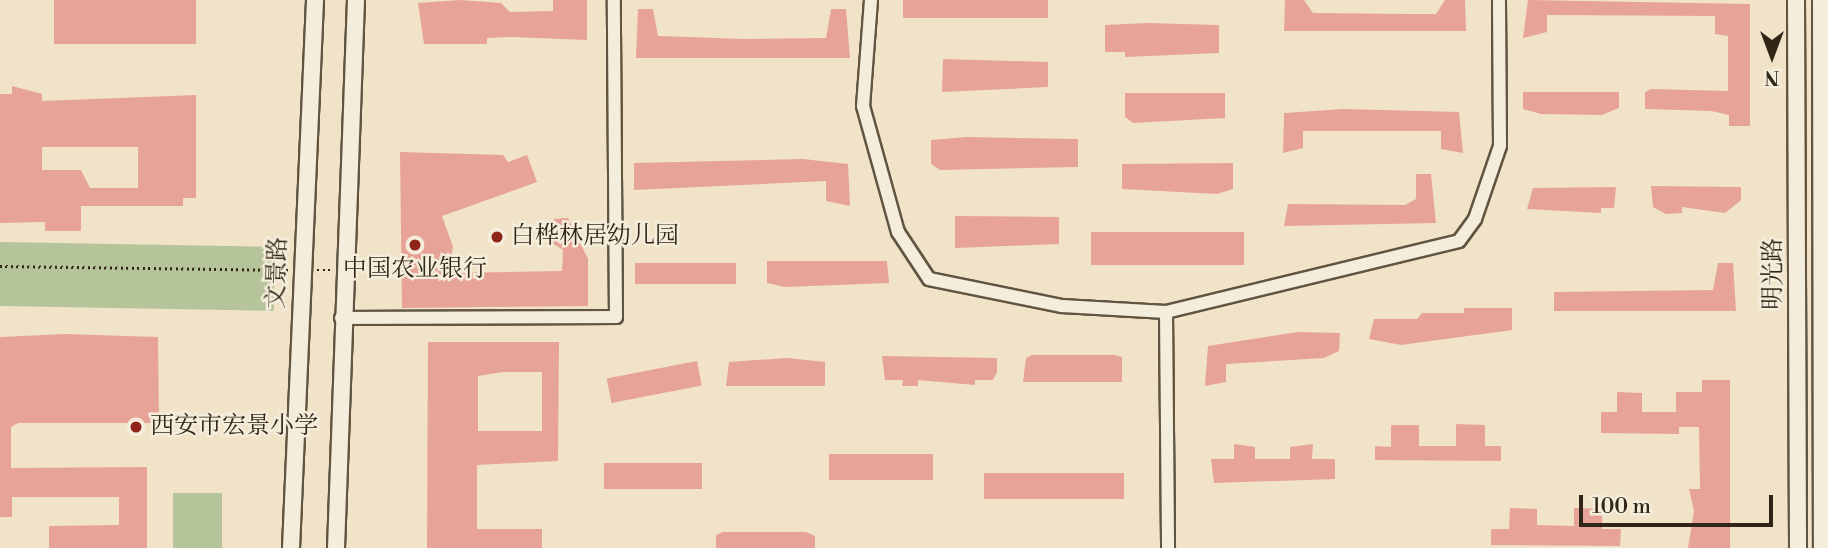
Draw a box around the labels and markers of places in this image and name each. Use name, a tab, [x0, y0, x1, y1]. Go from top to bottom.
place label: 白桦林居幼儿园	[511, 223, 679, 251]
marker: 白桦林居幼儿园	[489, 229, 505, 245]
marker: 中国农业银行	[407, 237, 423, 253]
place label: 中国农业银行	[343, 256, 487, 284]
place label: 西安市宏景小学	[150, 413, 318, 441]
marker: 西安市宏景小学	[128, 419, 144, 435]

